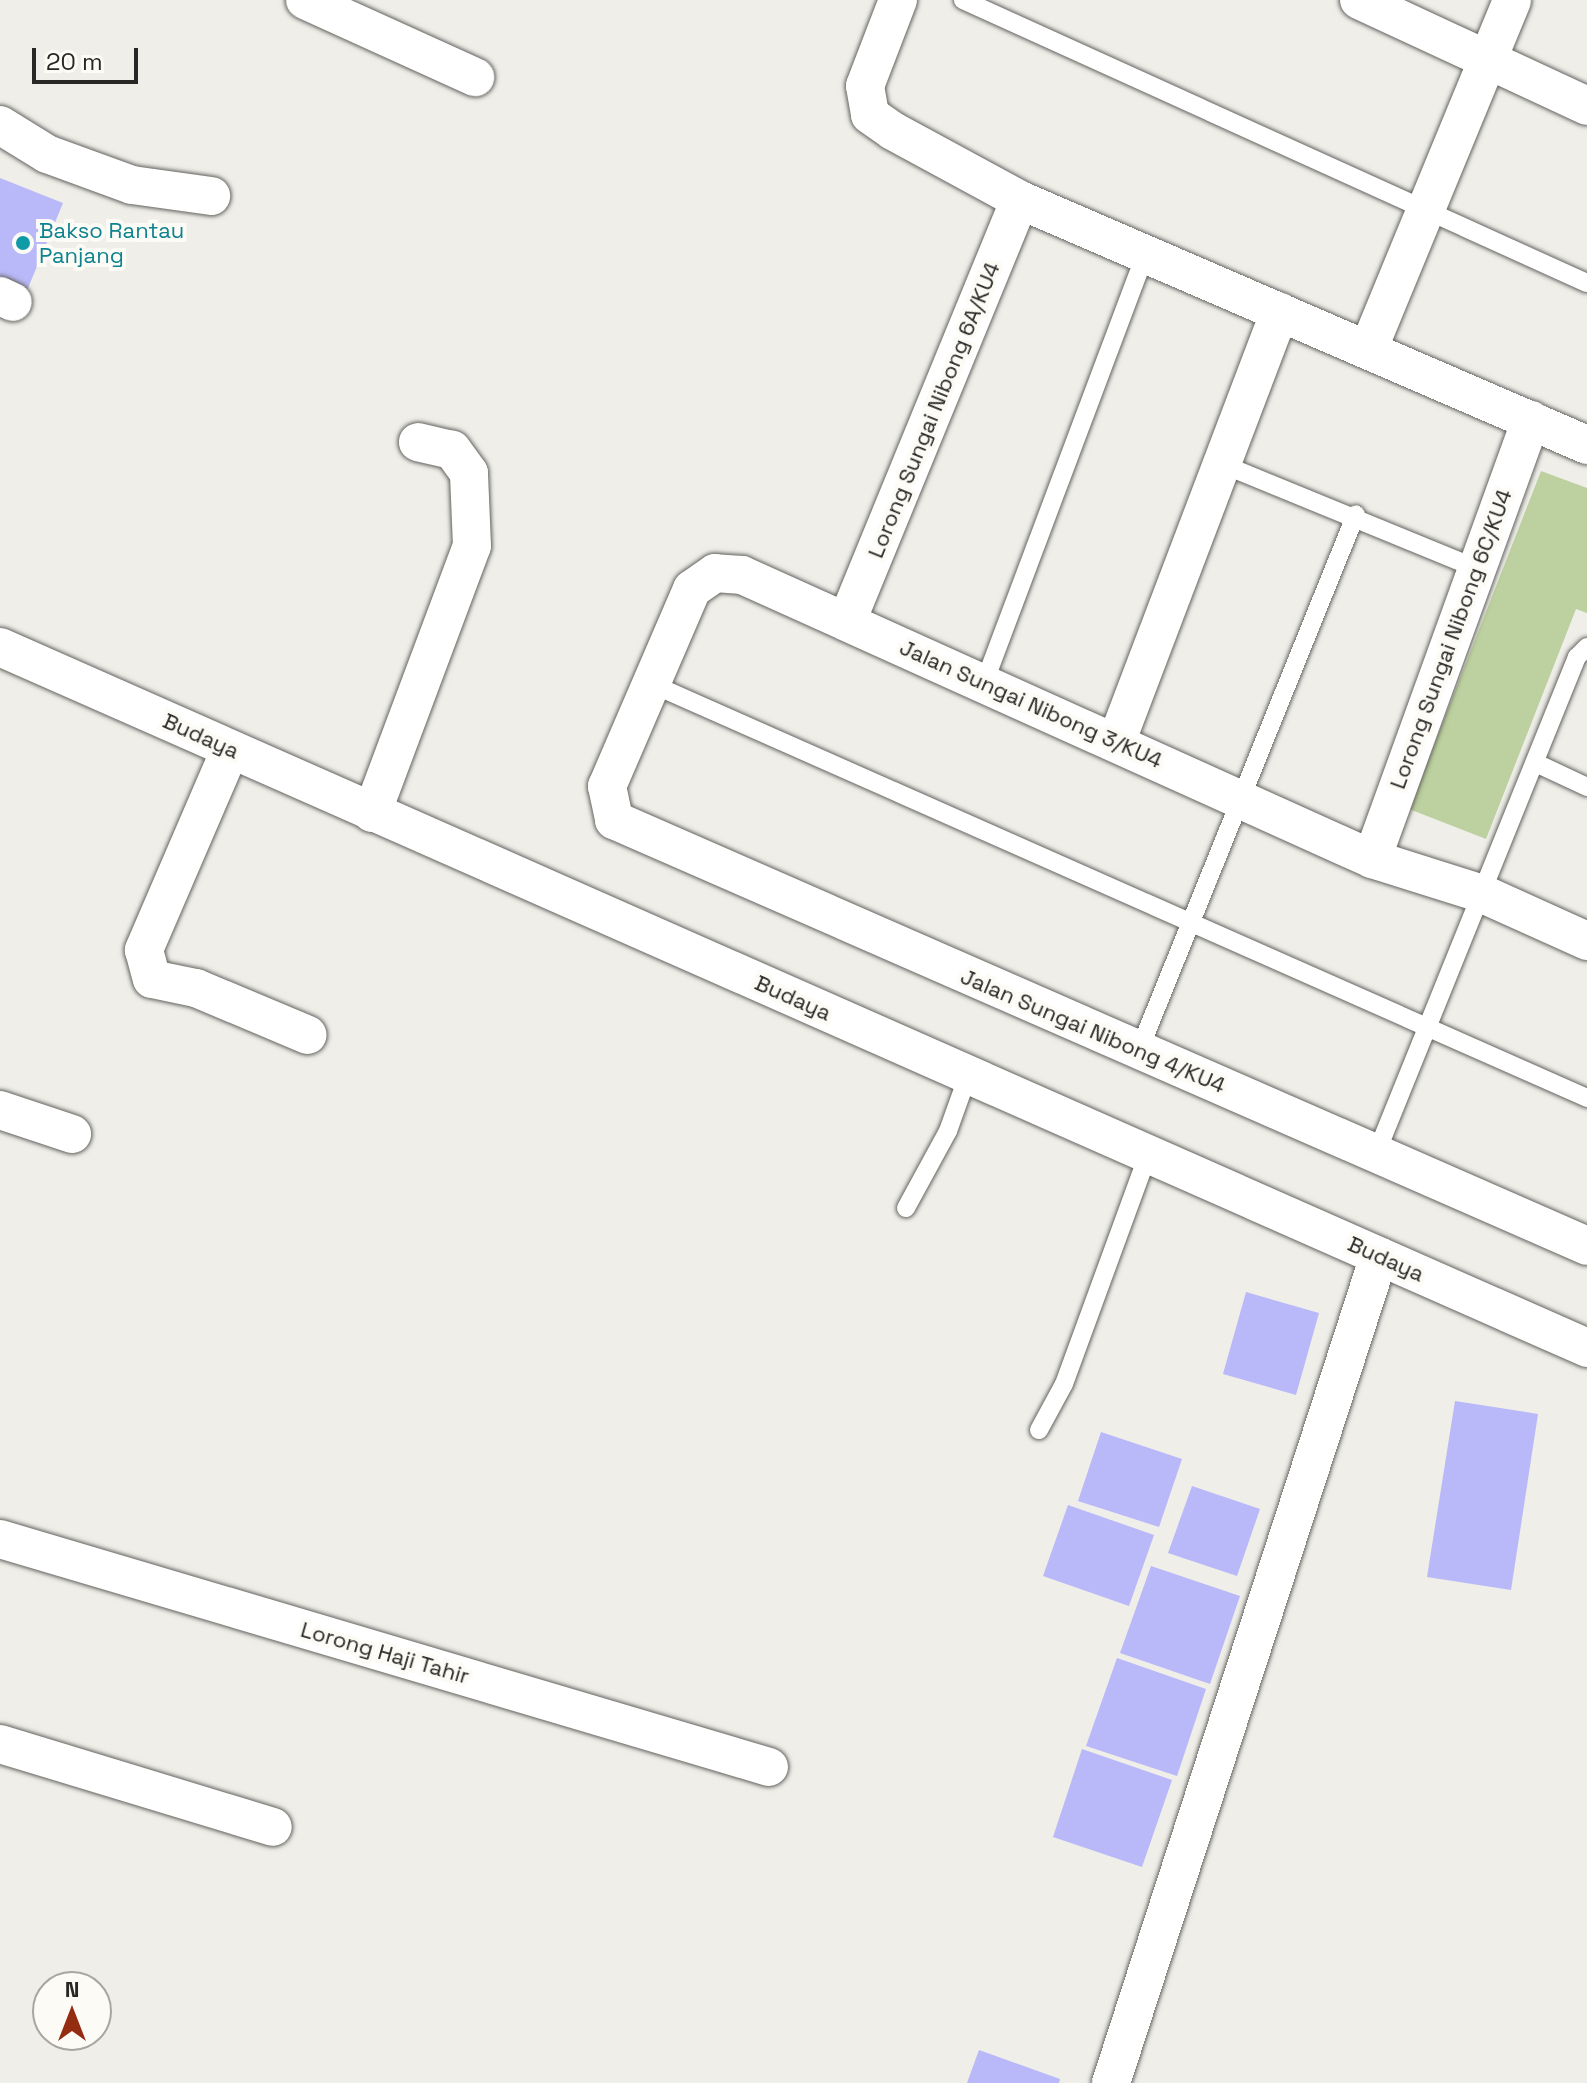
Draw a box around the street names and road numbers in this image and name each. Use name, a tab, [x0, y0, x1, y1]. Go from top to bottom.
street label: Lorong Sungai Nibong 6A/KU4	[862, 258, 1006, 562]
street label: Lorong Sungai Nibong 6C/KU4	[1384, 485, 1518, 793]
street label: Jalan Sungai Nibong 3/KU4	[896, 634, 1166, 774]
street label: Budaya	[159, 708, 243, 764]
street label: Jalan Sungai Nibong 4/KU4	[957, 963, 1229, 1099]
street label: Budaya	[751, 970, 835, 1026]
street label: Budaya	[1344, 1231, 1428, 1287]
street label: Lorong Haji Tahir	[297, 1616, 473, 1690]

